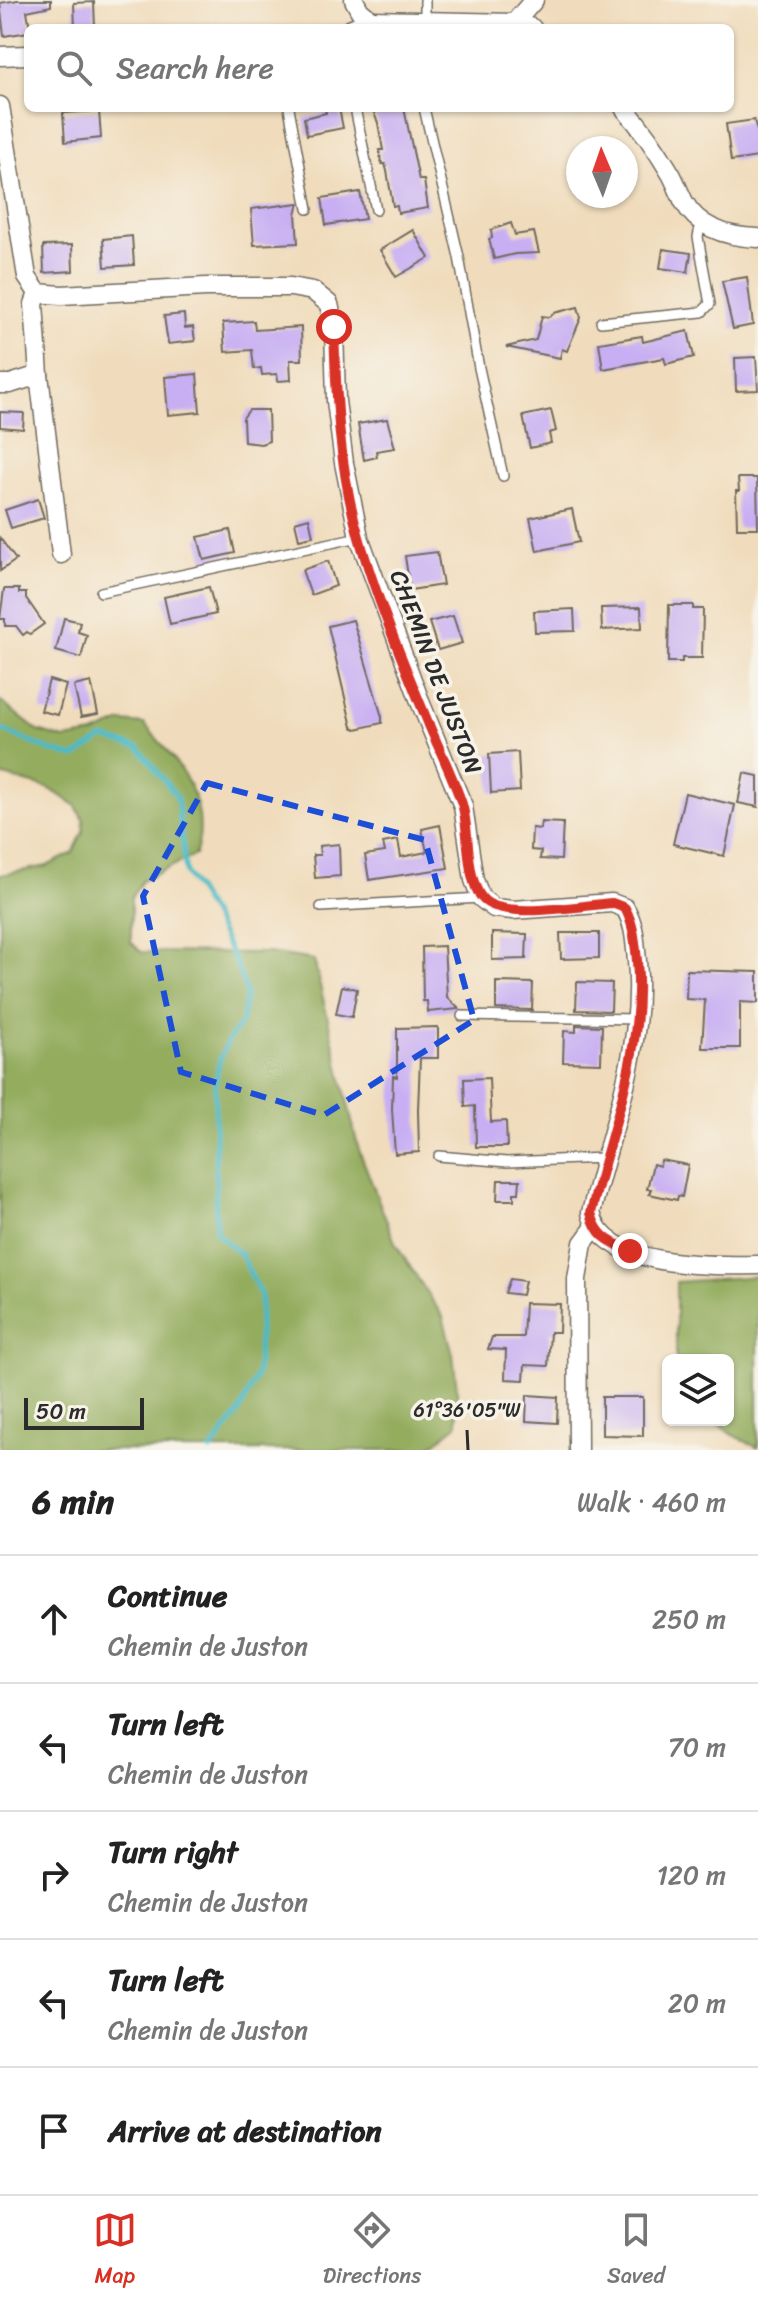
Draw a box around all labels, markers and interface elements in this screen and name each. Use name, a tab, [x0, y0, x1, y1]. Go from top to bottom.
search box	[24, 24, 734, 112]
text: Search here	[116, 41, 274, 95]
icon: search	[52, 46, 96, 90]
north arrow	[566, 136, 638, 208]
route start	[316, 309, 352, 345]
street label: CHEMIN DE JUSTON	[378, 564, 494, 781]
route end	[612, 1233, 648, 1269]
map controls	[662, 1354, 734, 1426]
button: layers	[662, 1354, 734, 1426]
text: 50 m	[36, 1392, 86, 1431]
text: 61°36'05"W	[414, 1393, 521, 1428]
scale bar	[24, 1394, 144, 1430]
text: 6 min	[32, 1472, 114, 1532]
text: Walk · 460 m	[577, 1479, 726, 1525]
text: Continue	[108, 1569, 227, 1623]
text: 250 m	[652, 1596, 726, 1642]
icon: ahead	[32, 1597, 76, 1641]
text: Chemin de Juston	[108, 1623, 308, 1669]
text: Turn left	[108, 1697, 224, 1751]
text: 70 m	[668, 1724, 726, 1770]
icon: left	[32, 1725, 76, 1769]
text: Chemin de Juston	[108, 1751, 308, 1797]
text: Turn right	[108, 1825, 238, 1879]
text: 120 m	[657, 1852, 726, 1898]
icon: right	[32, 1853, 76, 1897]
text: Chemin de Juston	[108, 1879, 308, 1925]
text: Turn left	[108, 1953, 224, 2007]
text: 20 m	[668, 1980, 726, 2026]
icon: left	[32, 1981, 76, 2025]
text: Chemin de Juston	[108, 2007, 308, 2053]
text: Arrive at destination	[108, 2104, 382, 2158]
icon: arrive	[32, 2109, 76, 2153]
tab: Map	[93, 2208, 137, 2295]
tab: Directions	[323, 2208, 421, 2295]
tab: Saved	[607, 2208, 665, 2295]

